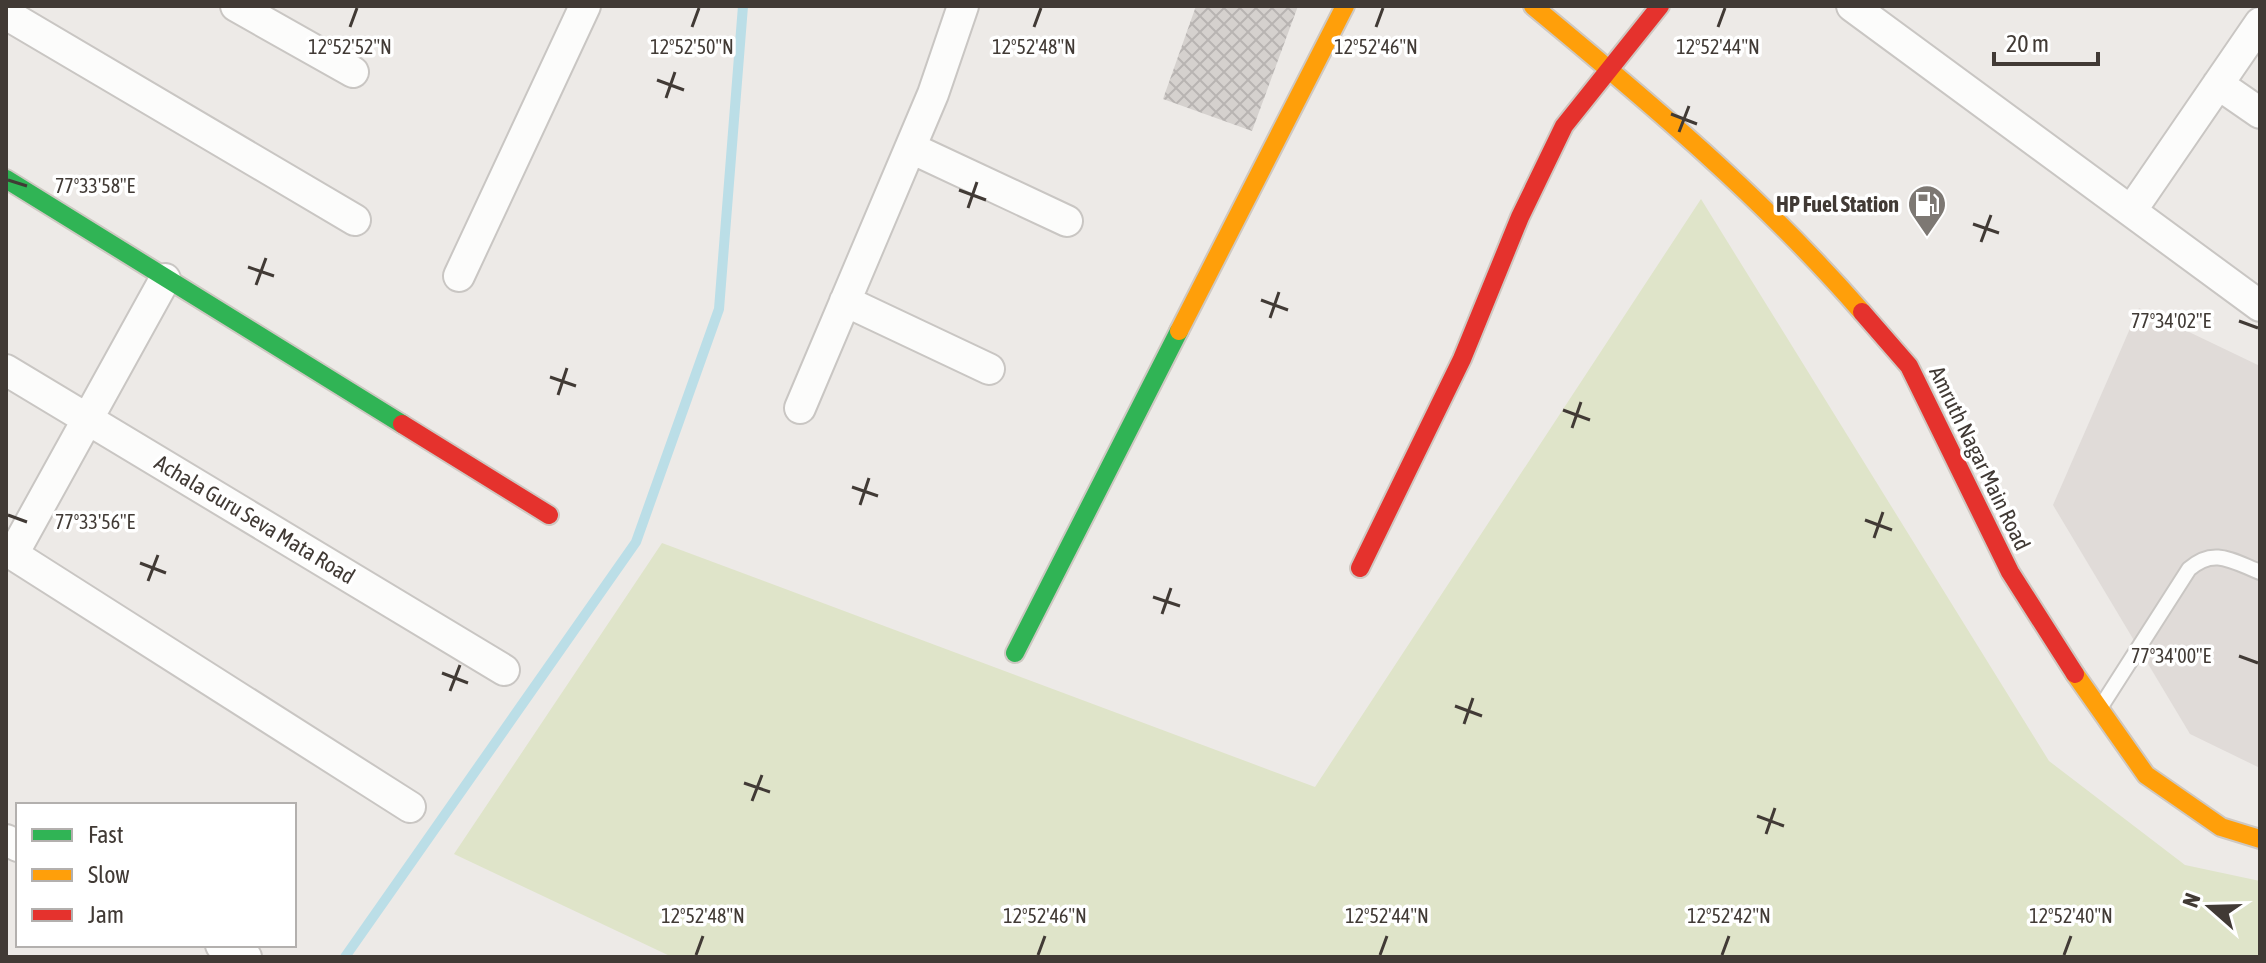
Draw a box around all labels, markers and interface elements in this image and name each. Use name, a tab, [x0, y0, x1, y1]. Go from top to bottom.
scale bar	[1994, 16, 2098, 66]
text: 20 m	[2006, 30, 2049, 57]
text: 12°52'52"N	[308, 35, 392, 58]
text: 12°52'50"N	[650, 35, 734, 58]
text: 12°52'48"N	[992, 35, 1076, 58]
text: 12°52'46"N	[1334, 35, 1418, 58]
text: 12°52'44"N	[1676, 35, 1760, 58]
text: 77°33'58"E	[55, 174, 136, 197]
fuel station icon: HP Fuel Station	[1906, 183, 1948, 238]
place label: HP Fuel Station	[1776, 191, 1899, 217]
text: 77°34'02"E	[2131, 309, 2212, 332]
street label: Amruth Nagar Main Road	[1924, 362, 2036, 554]
street label: Achala Guru Seva Mata Road	[150, 449, 360, 589]
text: 77°33'56"E	[55, 510, 136, 533]
text: 77°34'00"E	[2131, 644, 2212, 667]
legend	[16, 803, 296, 947]
text: Fast	[88, 821, 124, 848]
text: Slow	[88, 861, 130, 888]
north arrow	[2170, 867, 2250, 947]
text: N	[2177, 890, 2206, 911]
text: Jam	[88, 901, 124, 928]
text: 12°52'48"N	[661, 904, 745, 927]
text: 12°52'46"N	[1003, 904, 1087, 927]
text: 12°52'44"N	[1345, 904, 1429, 927]
text: 12°52'42"N	[1687, 904, 1771, 927]
text: 12°52'40"N	[2029, 904, 2113, 927]

